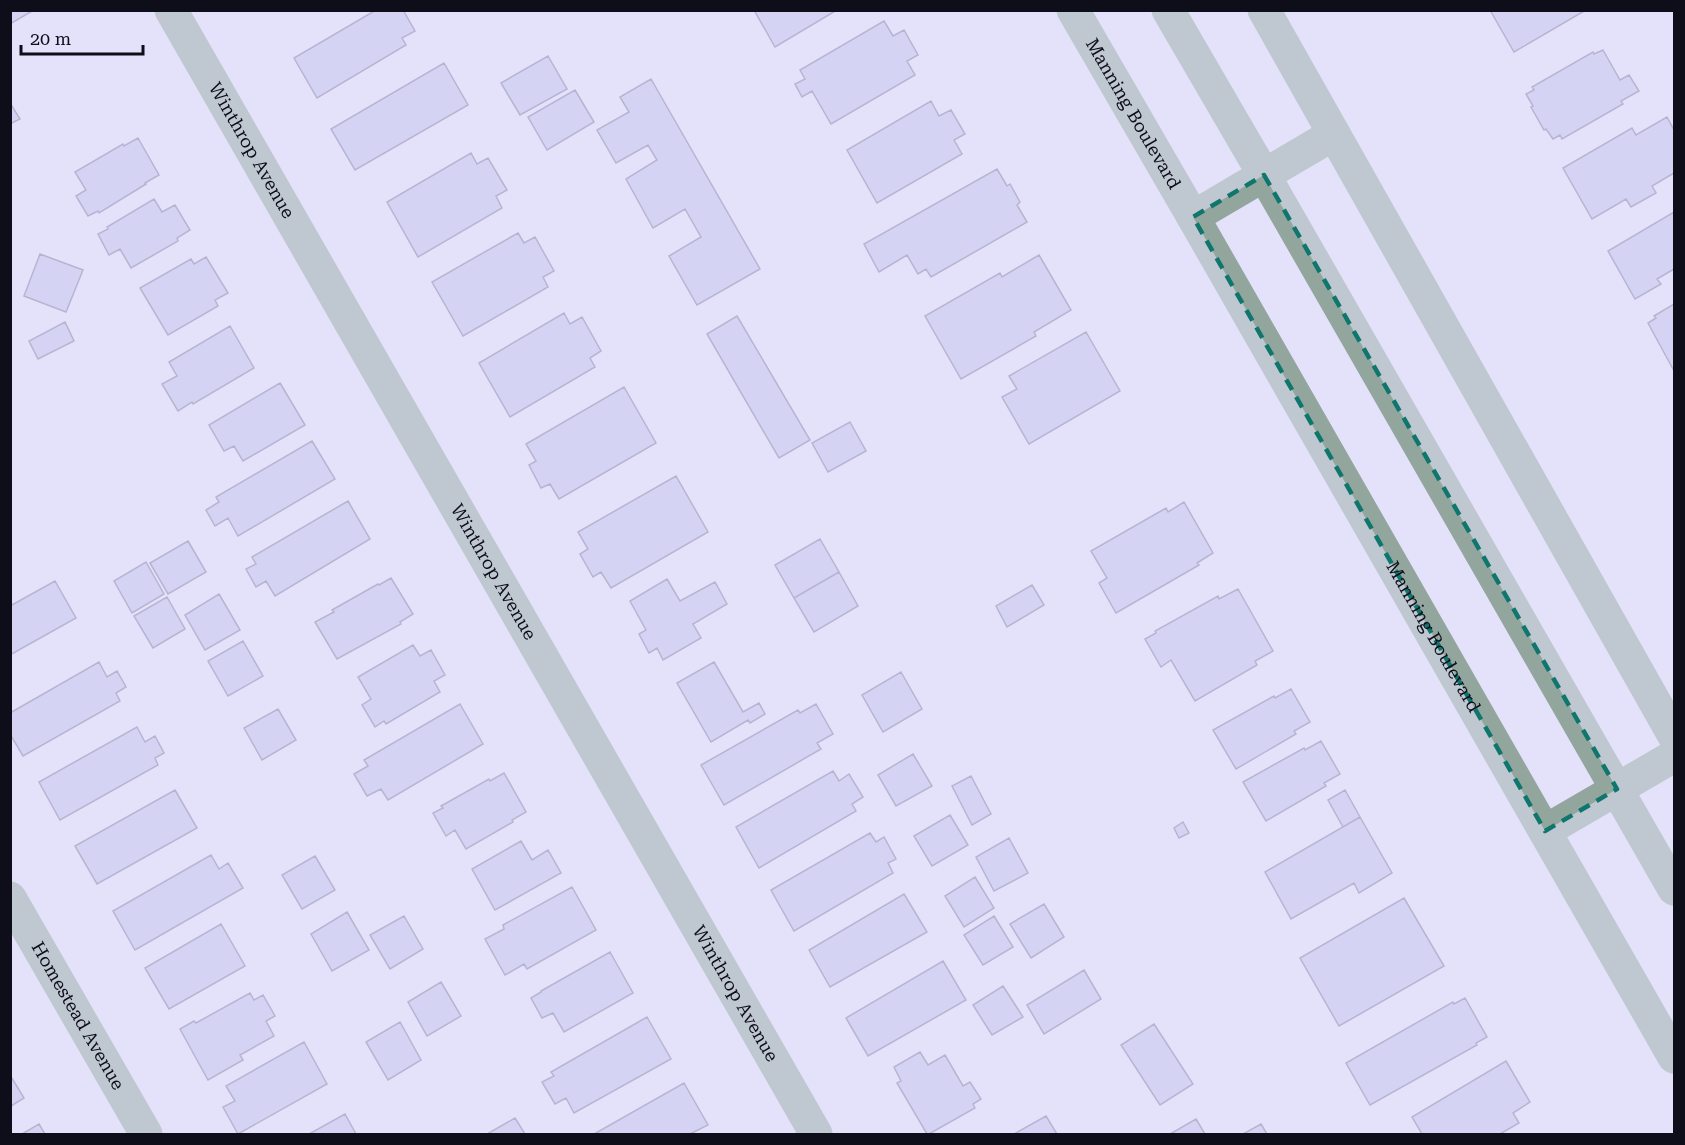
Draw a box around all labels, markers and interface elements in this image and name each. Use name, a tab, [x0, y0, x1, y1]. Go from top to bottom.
scale bar	[21, 18, 142, 56]
text: 20 m	[30, 28, 71, 49]
street label: Manning Boulevard	[1082, 35, 1186, 193]
street label: Winthrop Avenue	[205, 79, 299, 222]
street label: Winthrop Avenue	[447, 500, 541, 644]
street label: Manning Boulevard	[1382, 557, 1486, 716]
street label: Winthrop Avenue	[689, 922, 783, 1065]
street label: Homestead Avenue	[27, 938, 129, 1093]

